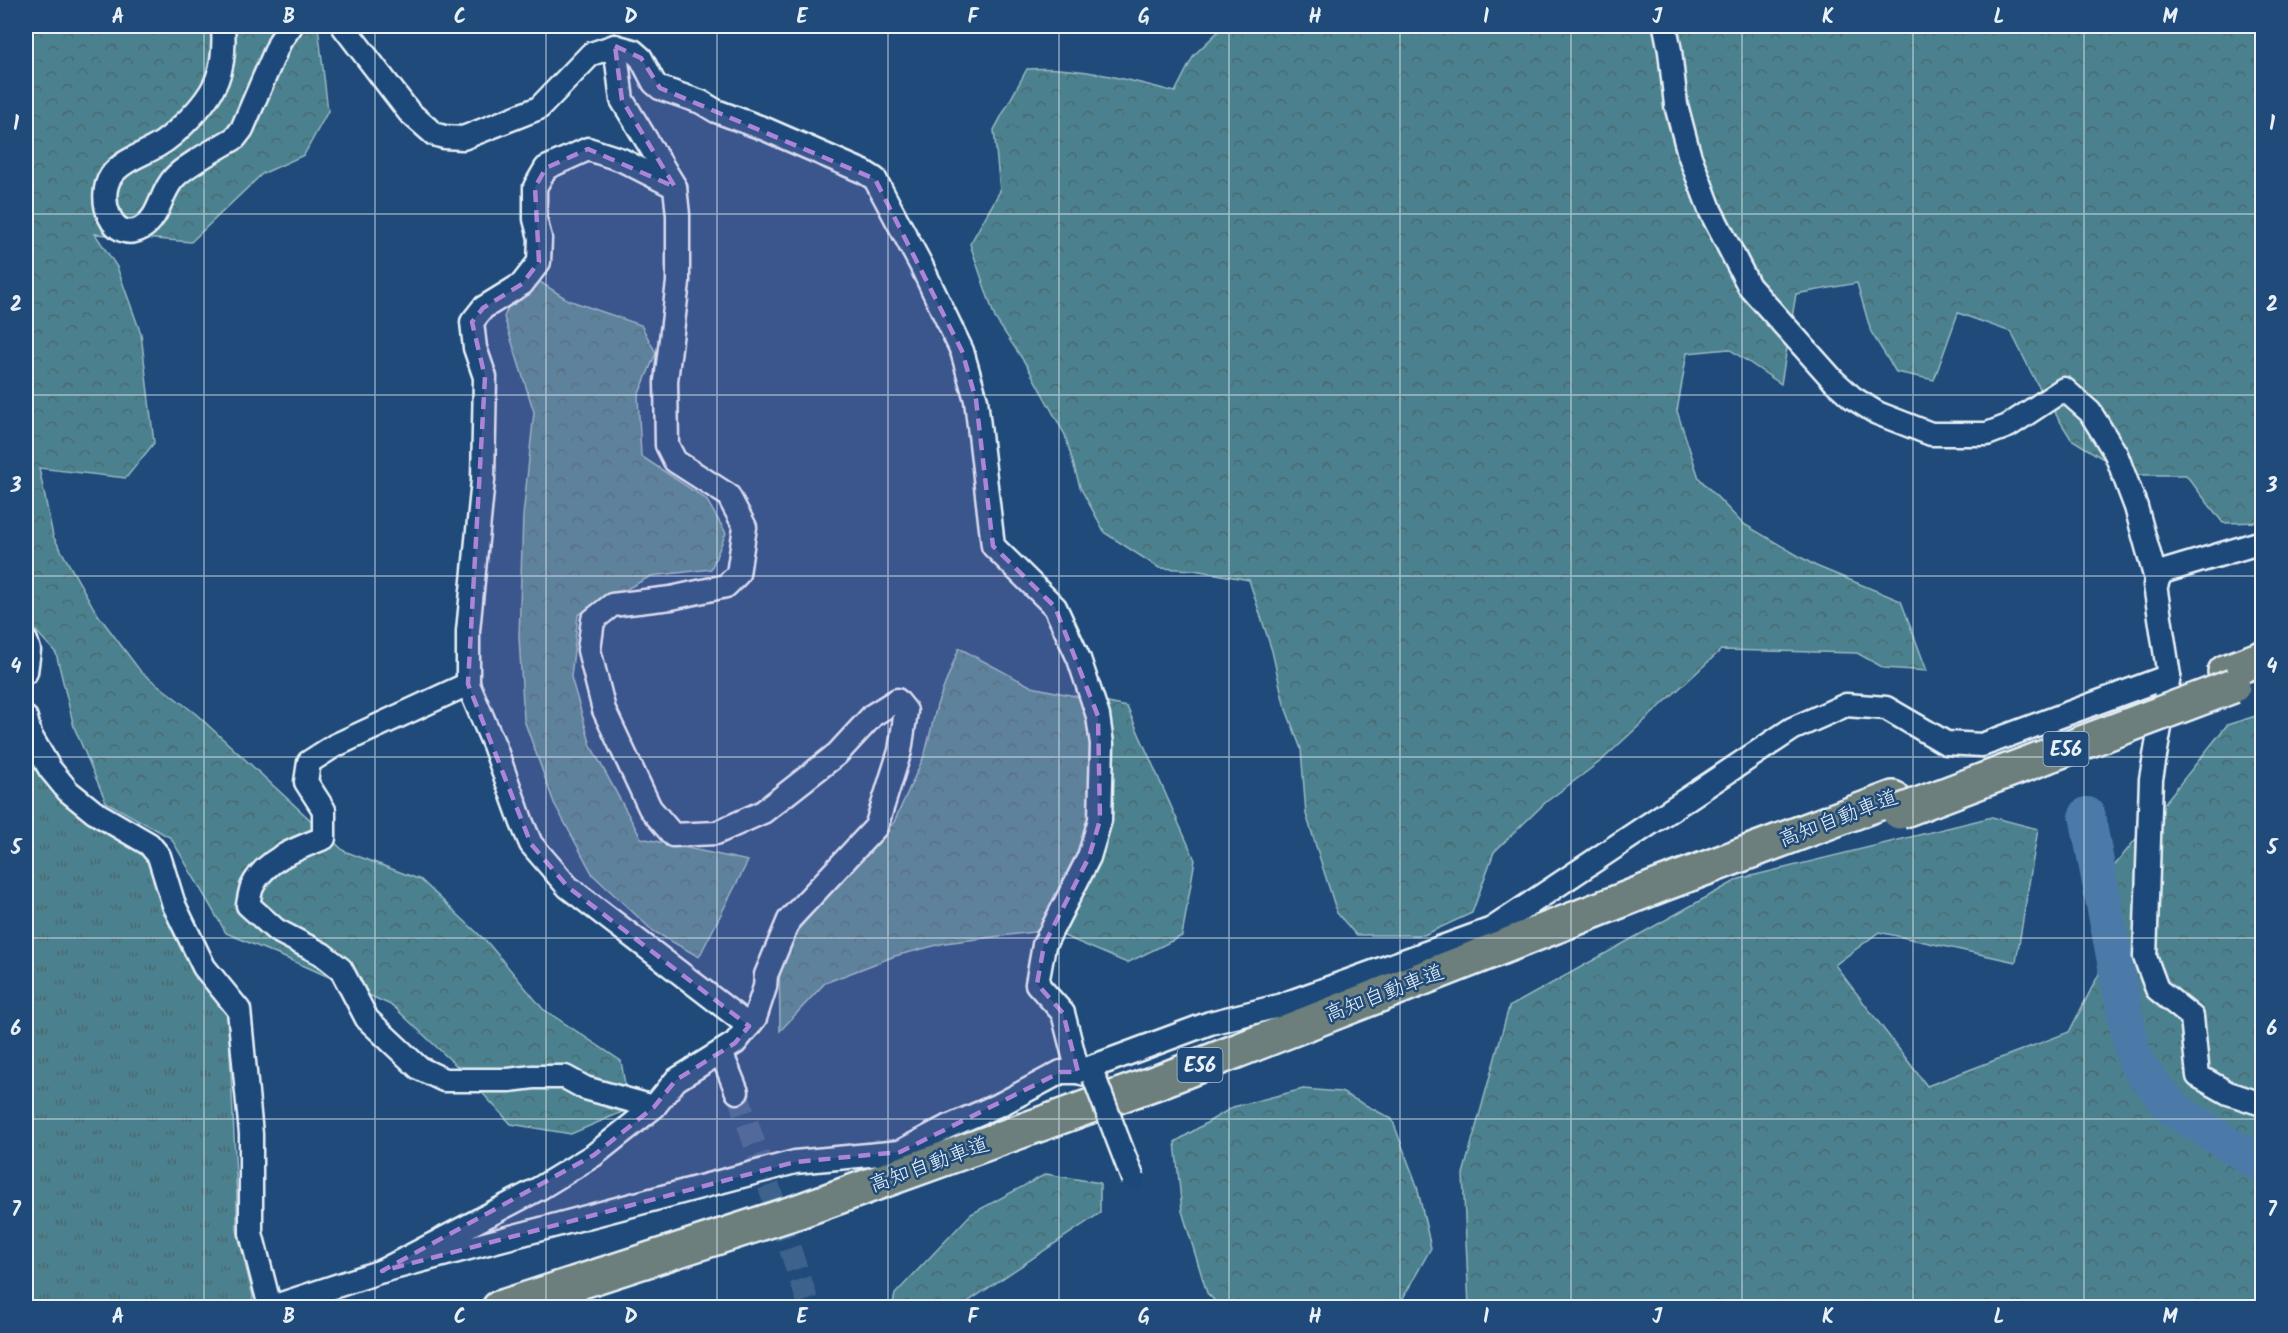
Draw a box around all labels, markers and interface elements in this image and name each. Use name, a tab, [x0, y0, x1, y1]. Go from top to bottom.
text: A	[112, 2, 124, 34]
text: B	[283, 2, 295, 34]
text: C	[454, 2, 466, 34]
text: D	[624, 2, 638, 34]
text: E	[796, 2, 808, 34]
text: F	[968, 2, 980, 34]
text: G	[1138, 2, 1150, 34]
text: H	[1308, 2, 1322, 34]
text: I	[1483, 2, 1489, 34]
text: J	[1652, 2, 1663, 34]
text: K	[1822, 2, 1834, 34]
text: L	[1994, 2, 2004, 34]
text: M	[2162, 2, 2178, 34]
text: 1	[13, 109, 19, 141]
text: 1	[2269, 109, 2275, 141]
text: 2	[10, 290, 22, 322]
text: 2	[2266, 290, 2278, 322]
text: 3	[10, 471, 22, 503]
text: 3	[2266, 471, 2278, 503]
text: 4	[11, 652, 22, 684]
text: 4	[2267, 652, 2278, 684]
road number: E56	[2044, 732, 2088, 766]
street label: 高知自動車道	[1774, 781, 1903, 857]
text: 5	[10, 833, 23, 865]
text: 5	[2266, 833, 2279, 865]
street label: 高知自動車道	[1320, 956, 1449, 1032]
text: 6	[11, 1014, 22, 1046]
text: 6	[2267, 1014, 2278, 1046]
road number: E56	[1178, 1048, 1222, 1082]
street label: 高知自動車道	[865, 1128, 994, 1202]
text: 7	[11, 1195, 21, 1227]
text: 7	[2267, 1195, 2277, 1227]
text: A	[112, 1302, 124, 1333]
text: B	[283, 1302, 295, 1333]
text: C	[454, 1302, 466, 1333]
text: D	[624, 1302, 638, 1333]
text: E	[796, 1302, 808, 1333]
text: F	[968, 1302, 980, 1333]
text: G	[1138, 1302, 1150, 1333]
text: H	[1308, 1302, 1322, 1333]
text: I	[1483, 1302, 1489, 1333]
text: J	[1652, 1302, 1663, 1333]
text: K	[1822, 1302, 1834, 1333]
text: L	[1994, 1302, 2004, 1333]
text: M	[2162, 1302, 2178, 1333]

